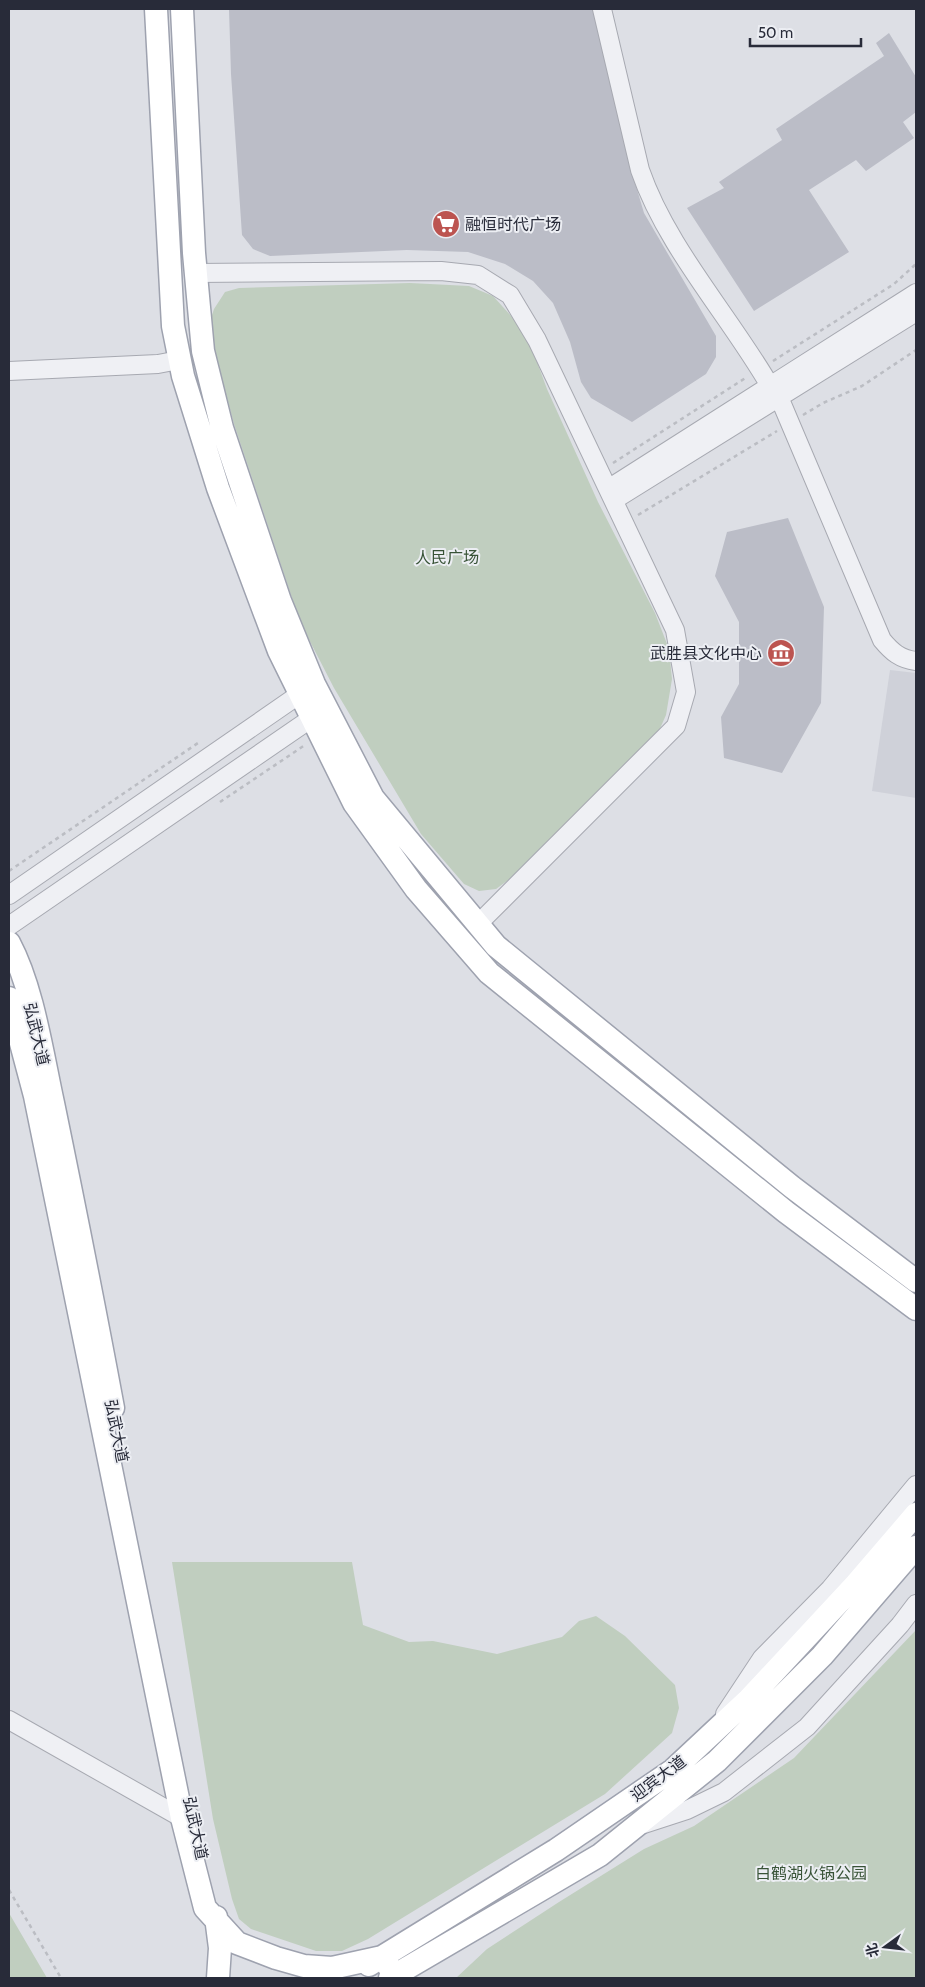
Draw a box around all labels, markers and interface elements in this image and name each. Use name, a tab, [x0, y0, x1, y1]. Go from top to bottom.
scale bar	[750, 15, 861, 47]
text: 50 m	[758, 24, 793, 42]
supermarket icon: 融恒时代广场	[431, 209, 461, 239]
place label: 融恒时代广场	[465, 215, 561, 234]
park label: 人民广场	[415, 548, 479, 567]
museum icon: 武胜县文化中心	[766, 638, 796, 668]
place label: 武胜县文化中心	[650, 644, 762, 663]
street label: 弘武大道	[20, 1001, 53, 1067]
street label: 弘武大道	[101, 1398, 132, 1464]
street label: 迎宾大道	[627, 1752, 690, 1805]
street label: 弘武大道	[180, 1795, 211, 1861]
park label: 白鹤湖火锅公园	[755, 1864, 867, 1883]
north arrow	[860, 1922, 910, 1972]
text: 北	[862, 1941, 883, 1959]

